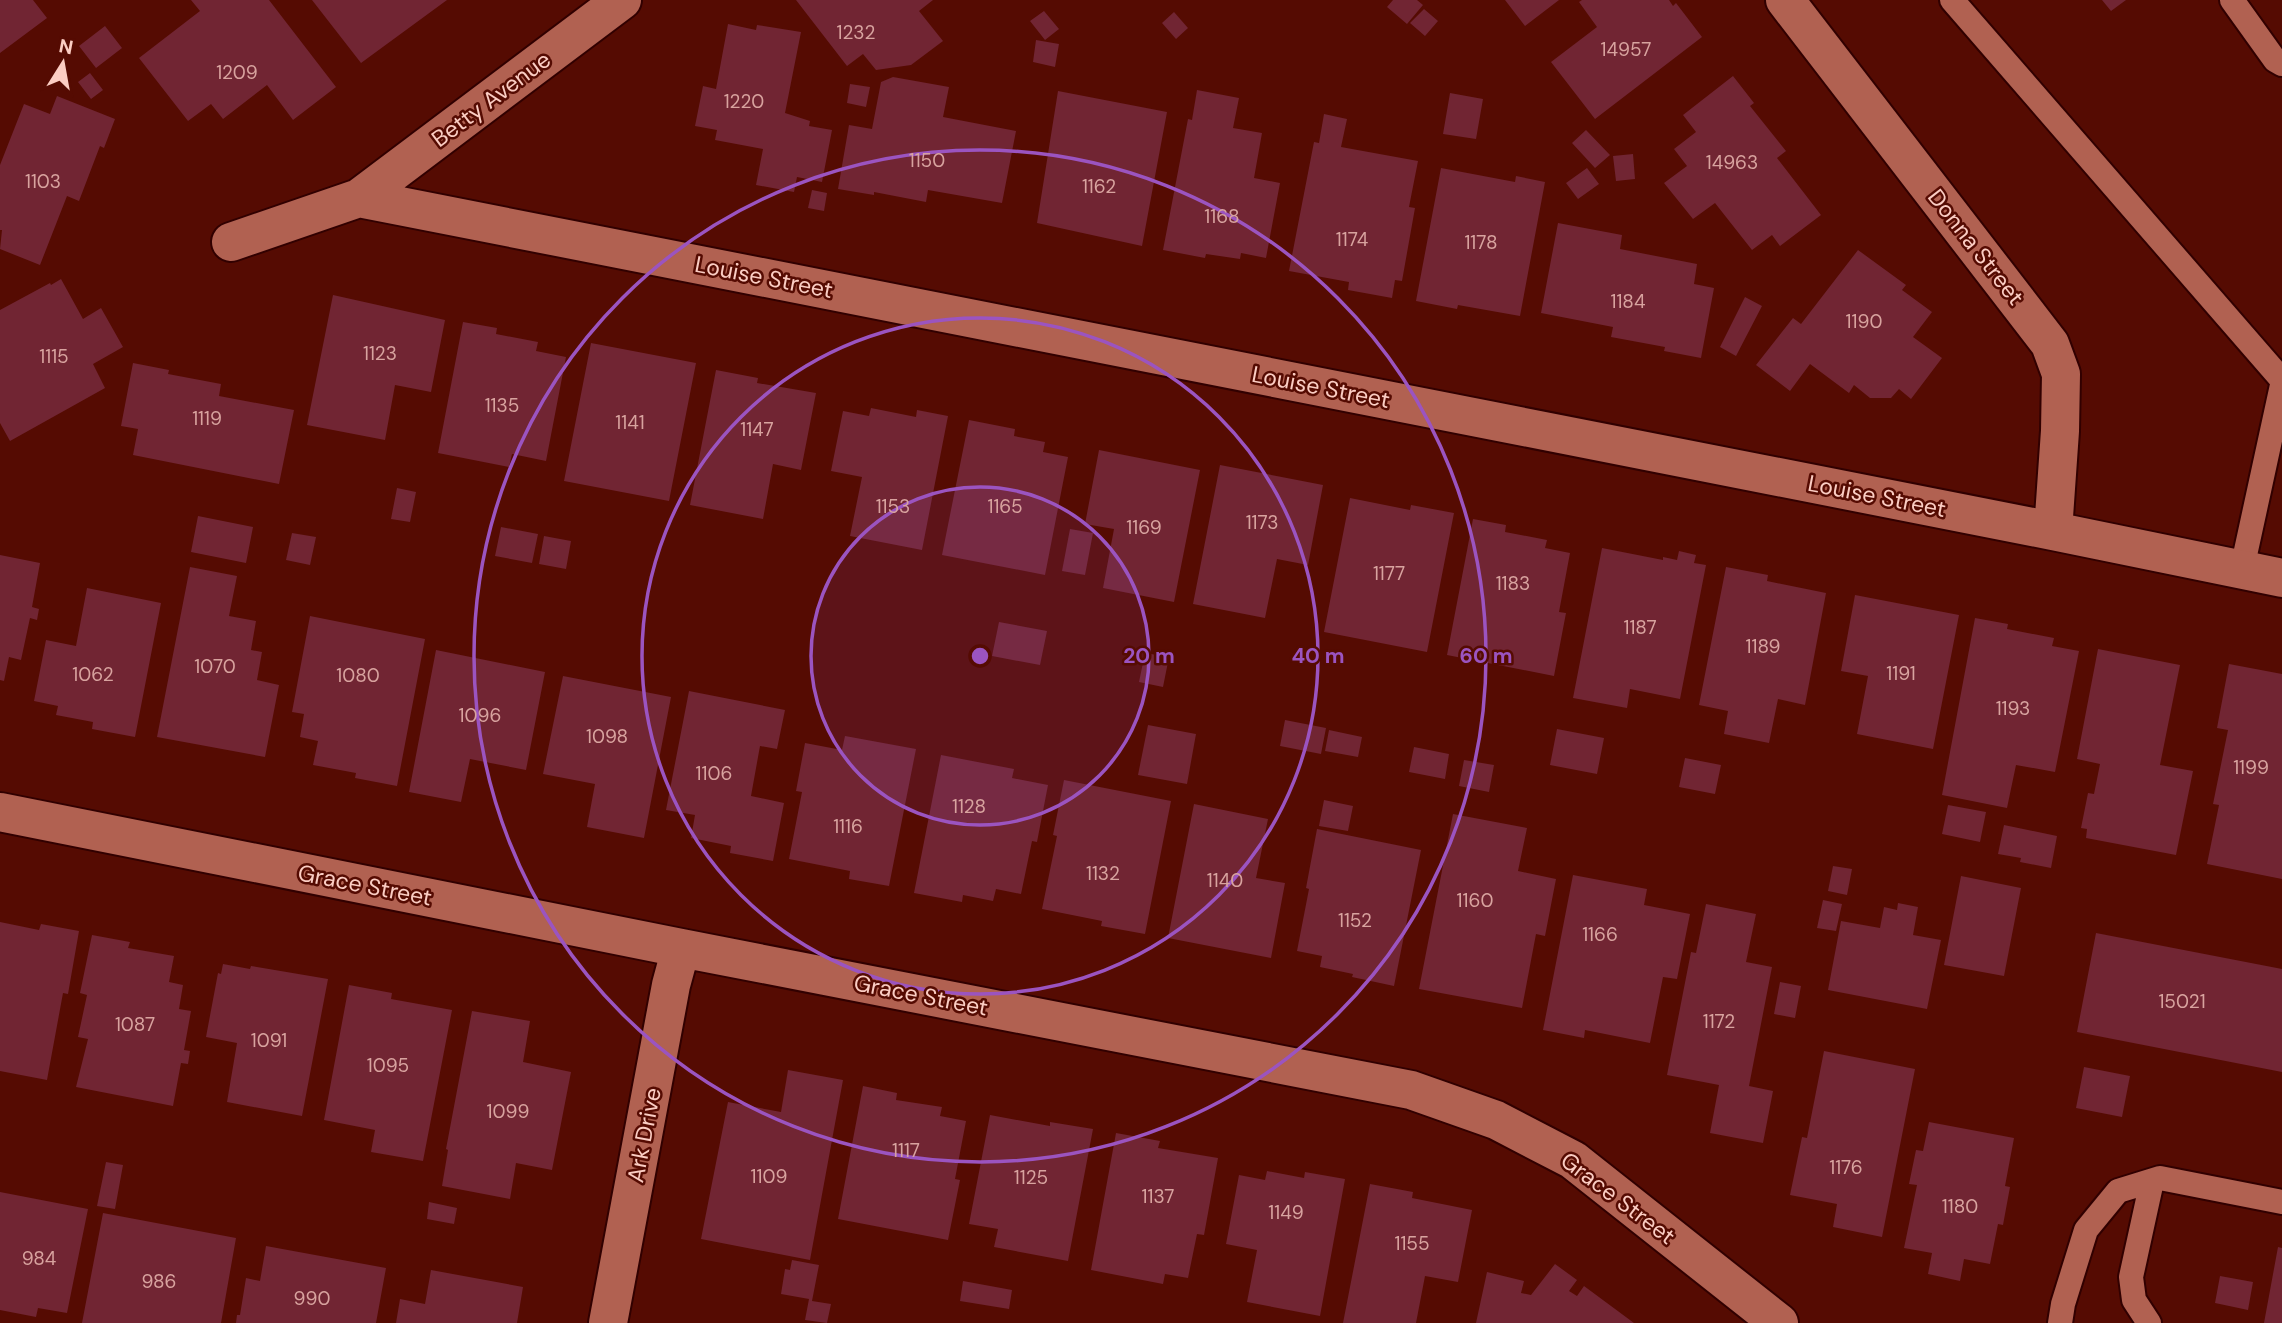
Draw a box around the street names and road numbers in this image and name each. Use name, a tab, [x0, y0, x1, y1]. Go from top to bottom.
street label: Betty Avenue	[425, 44, 557, 154]
street label: Donna Street	[1921, 183, 2031, 311]
street label: Louise Street	[692, 249, 836, 305]
street label: Louise Street	[1249, 359, 1393, 415]
street label: Louise Street	[1805, 468, 1949, 524]
street label: Grace Street	[295, 857, 435, 913]
street label: Grace Street	[851, 967, 991, 1023]
street label: Ark Drive	[620, 1085, 668, 1185]
street label: Grace Street	[1555, 1145, 1681, 1251]

